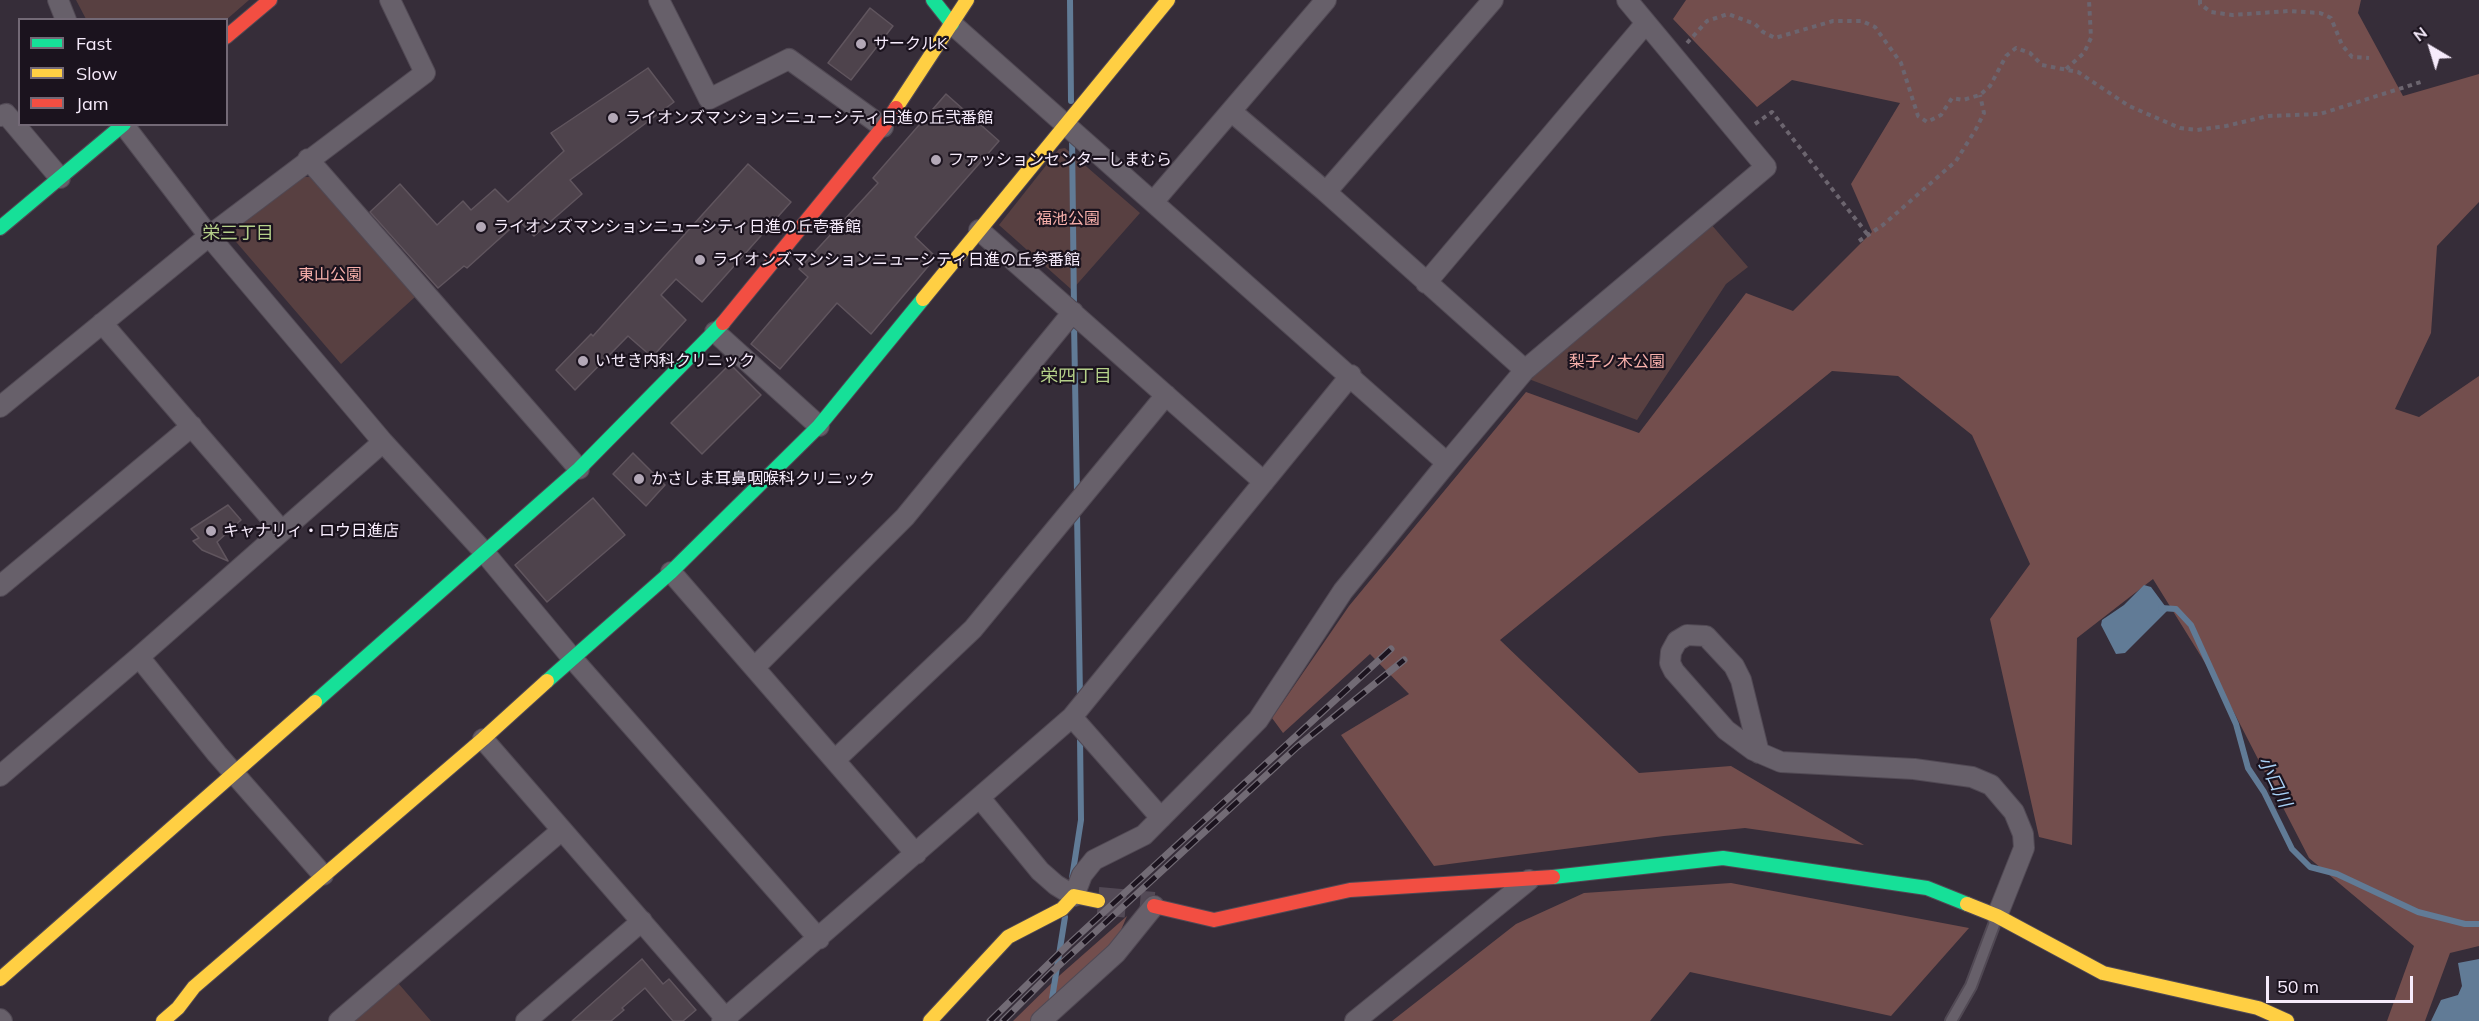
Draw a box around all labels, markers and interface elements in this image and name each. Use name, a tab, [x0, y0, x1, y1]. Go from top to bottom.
legend	[18, 18, 228, 126]
north arrow	[2401, 18, 2461, 78]
text: N	[2409, 22, 2431, 45]
text: Fast	[76, 32, 112, 55]
place label: サークルK	[873, 34, 947, 54]
marker: サークルK	[854, 37, 868, 51]
text: Slow	[76, 62, 117, 85]
text: Jam	[76, 92, 109, 115]
place label: ライオンズマンションニューシティ日進の丘弐番館	[625, 108, 993, 128]
marker: ライオンズマンションニューシティ日進の丘弐番館	[606, 111, 620, 125]
place label: ファッションセンターしまむら	[948, 150, 1172, 170]
marker: ファッションセンターしまむら	[929, 153, 943, 167]
park label: 福池公園	[1036, 209, 1100, 229]
place label: ライオンズマンションニューシティ日進の丘壱番館	[493, 217, 861, 237]
marker: ライオンズマンションニューシティ日進の丘壱番館	[474, 220, 488, 234]
district label: 栄三丁目	[202, 223, 274, 245]
place label: ライオンズマンションニューシティ日進の丘参番館	[712, 250, 1080, 270]
marker: ライオンズマンションニューシティ日進の丘参番館	[693, 253, 707, 267]
park label: 東山公園	[298, 265, 362, 285]
place label: いせき内科クリニック	[595, 351, 755, 371]
park label: 梨子ノ木公園	[1569, 352, 1665, 372]
marker: いせき内科クリニック	[576, 354, 590, 368]
district label: 栄四丁目	[1040, 366, 1112, 388]
place label: かさしま耳鼻咽喉科クリニック	[651, 469, 875, 489]
marker: かさしま耳鼻咽喉科クリニック	[632, 472, 646, 486]
place label: キャナリィ・ロウ日進店	[223, 521, 399, 541]
marker: キャナリィ・ロウ日進店	[204, 524, 218, 538]
water label: 小口川	[2252, 753, 2296, 811]
scale bar	[2269, 964, 2416, 1002]
text: 50 m	[2277, 975, 2319, 998]

